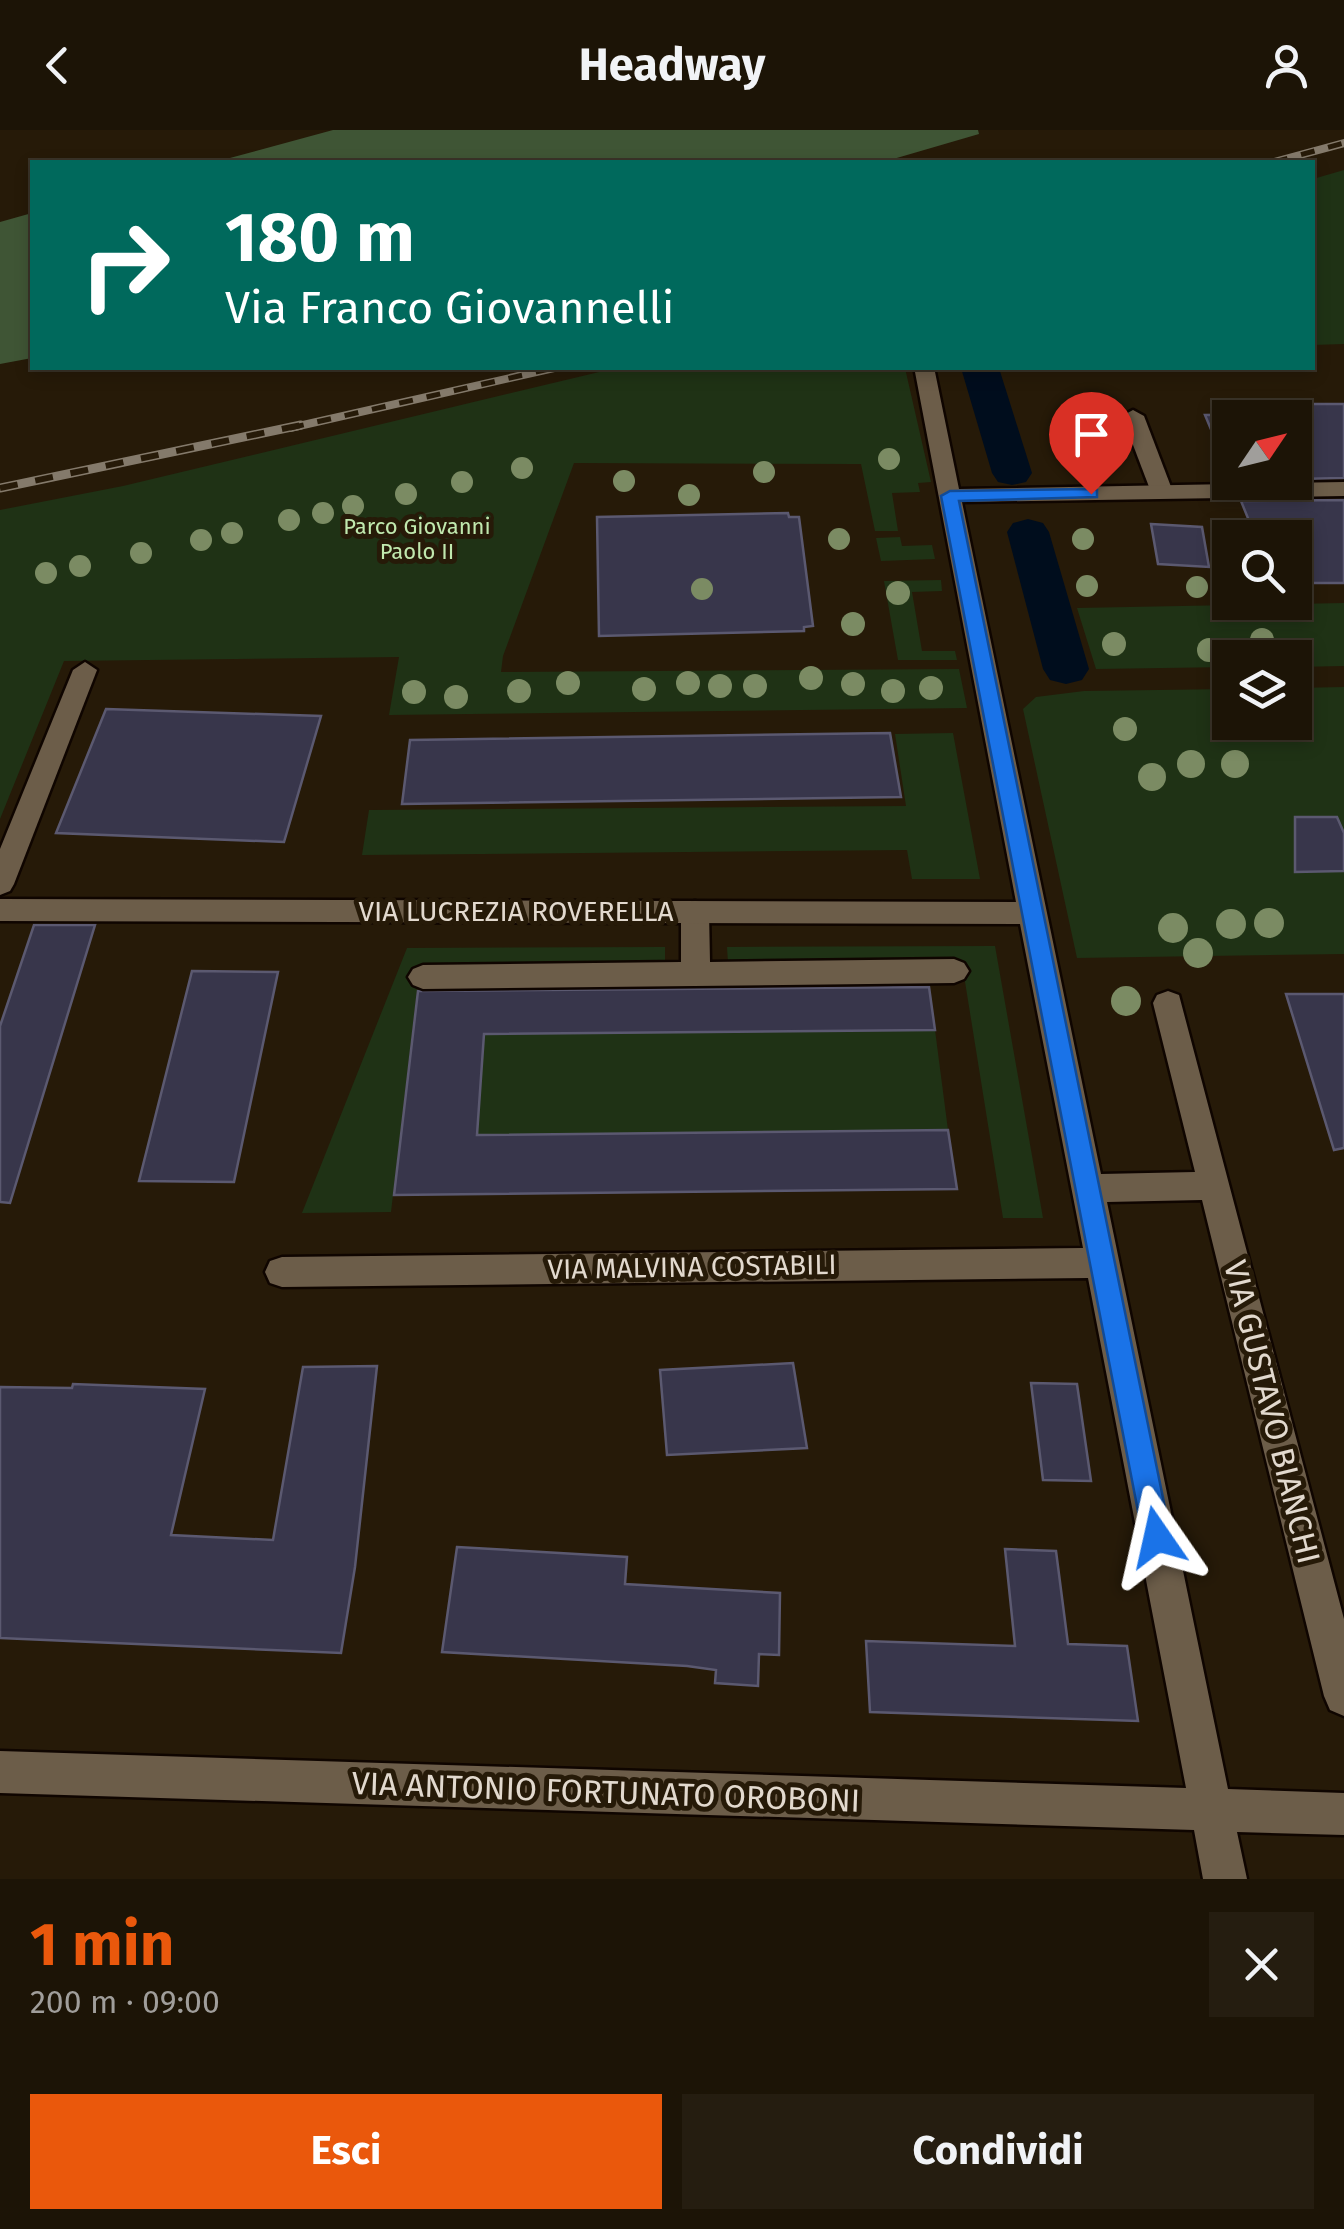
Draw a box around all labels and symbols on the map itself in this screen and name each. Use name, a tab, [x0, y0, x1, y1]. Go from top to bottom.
pin	[1049, 392, 1134, 495]
north arrow	[1212, 400, 1312, 500]
park label: Parco Giovanni Paolo II	[343, 513, 491, 565]
street label: VIA LUCREZIA ROVERELLA	[358, 895, 674, 928]
street label: VIA MALVINA COSTABILI	[547, 1248, 837, 1286]
street label: VIA GUSTAVO BIANCHI	[1216, 1256, 1328, 1568]
position arrow	[1105, 1485, 1209, 1589]
street label: VIA ANTONIO FORTUNATO OROBONI	[351, 1764, 861, 1820]

